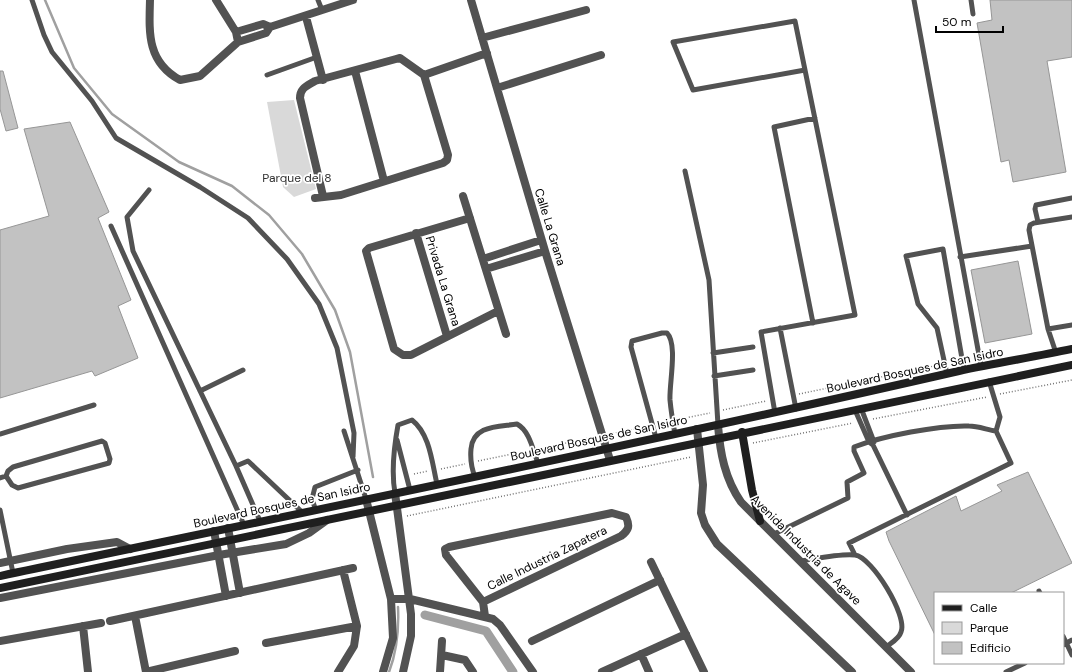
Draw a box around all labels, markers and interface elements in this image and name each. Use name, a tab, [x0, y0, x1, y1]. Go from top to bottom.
scale bar	[936, 8, 1003, 34]
text: 50 m	[942, 14, 971, 30]
park label: Parque del 8	[262, 170, 332, 186]
street label: Calle La Grana	[531, 186, 569, 268]
street label: Privada La Grana	[422, 234, 464, 328]
street label: Boulevard Bosques de San Isidro	[825, 343, 1005, 397]
street label: Boulevard Bosques de San Isidro	[509, 411, 689, 465]
street label: Boulevard Bosques de San Isidro	[192, 478, 372, 532]
street label: Avenida Industria de Agave	[747, 491, 865, 609]
street label: Calle Industria Zapatera	[484, 522, 610, 594]
legend	[934, 592, 1064, 664]
text: Calle	[970, 600, 997, 616]
text: Parque	[970, 620, 1009, 636]
text: Edificio	[970, 640, 1011, 656]

